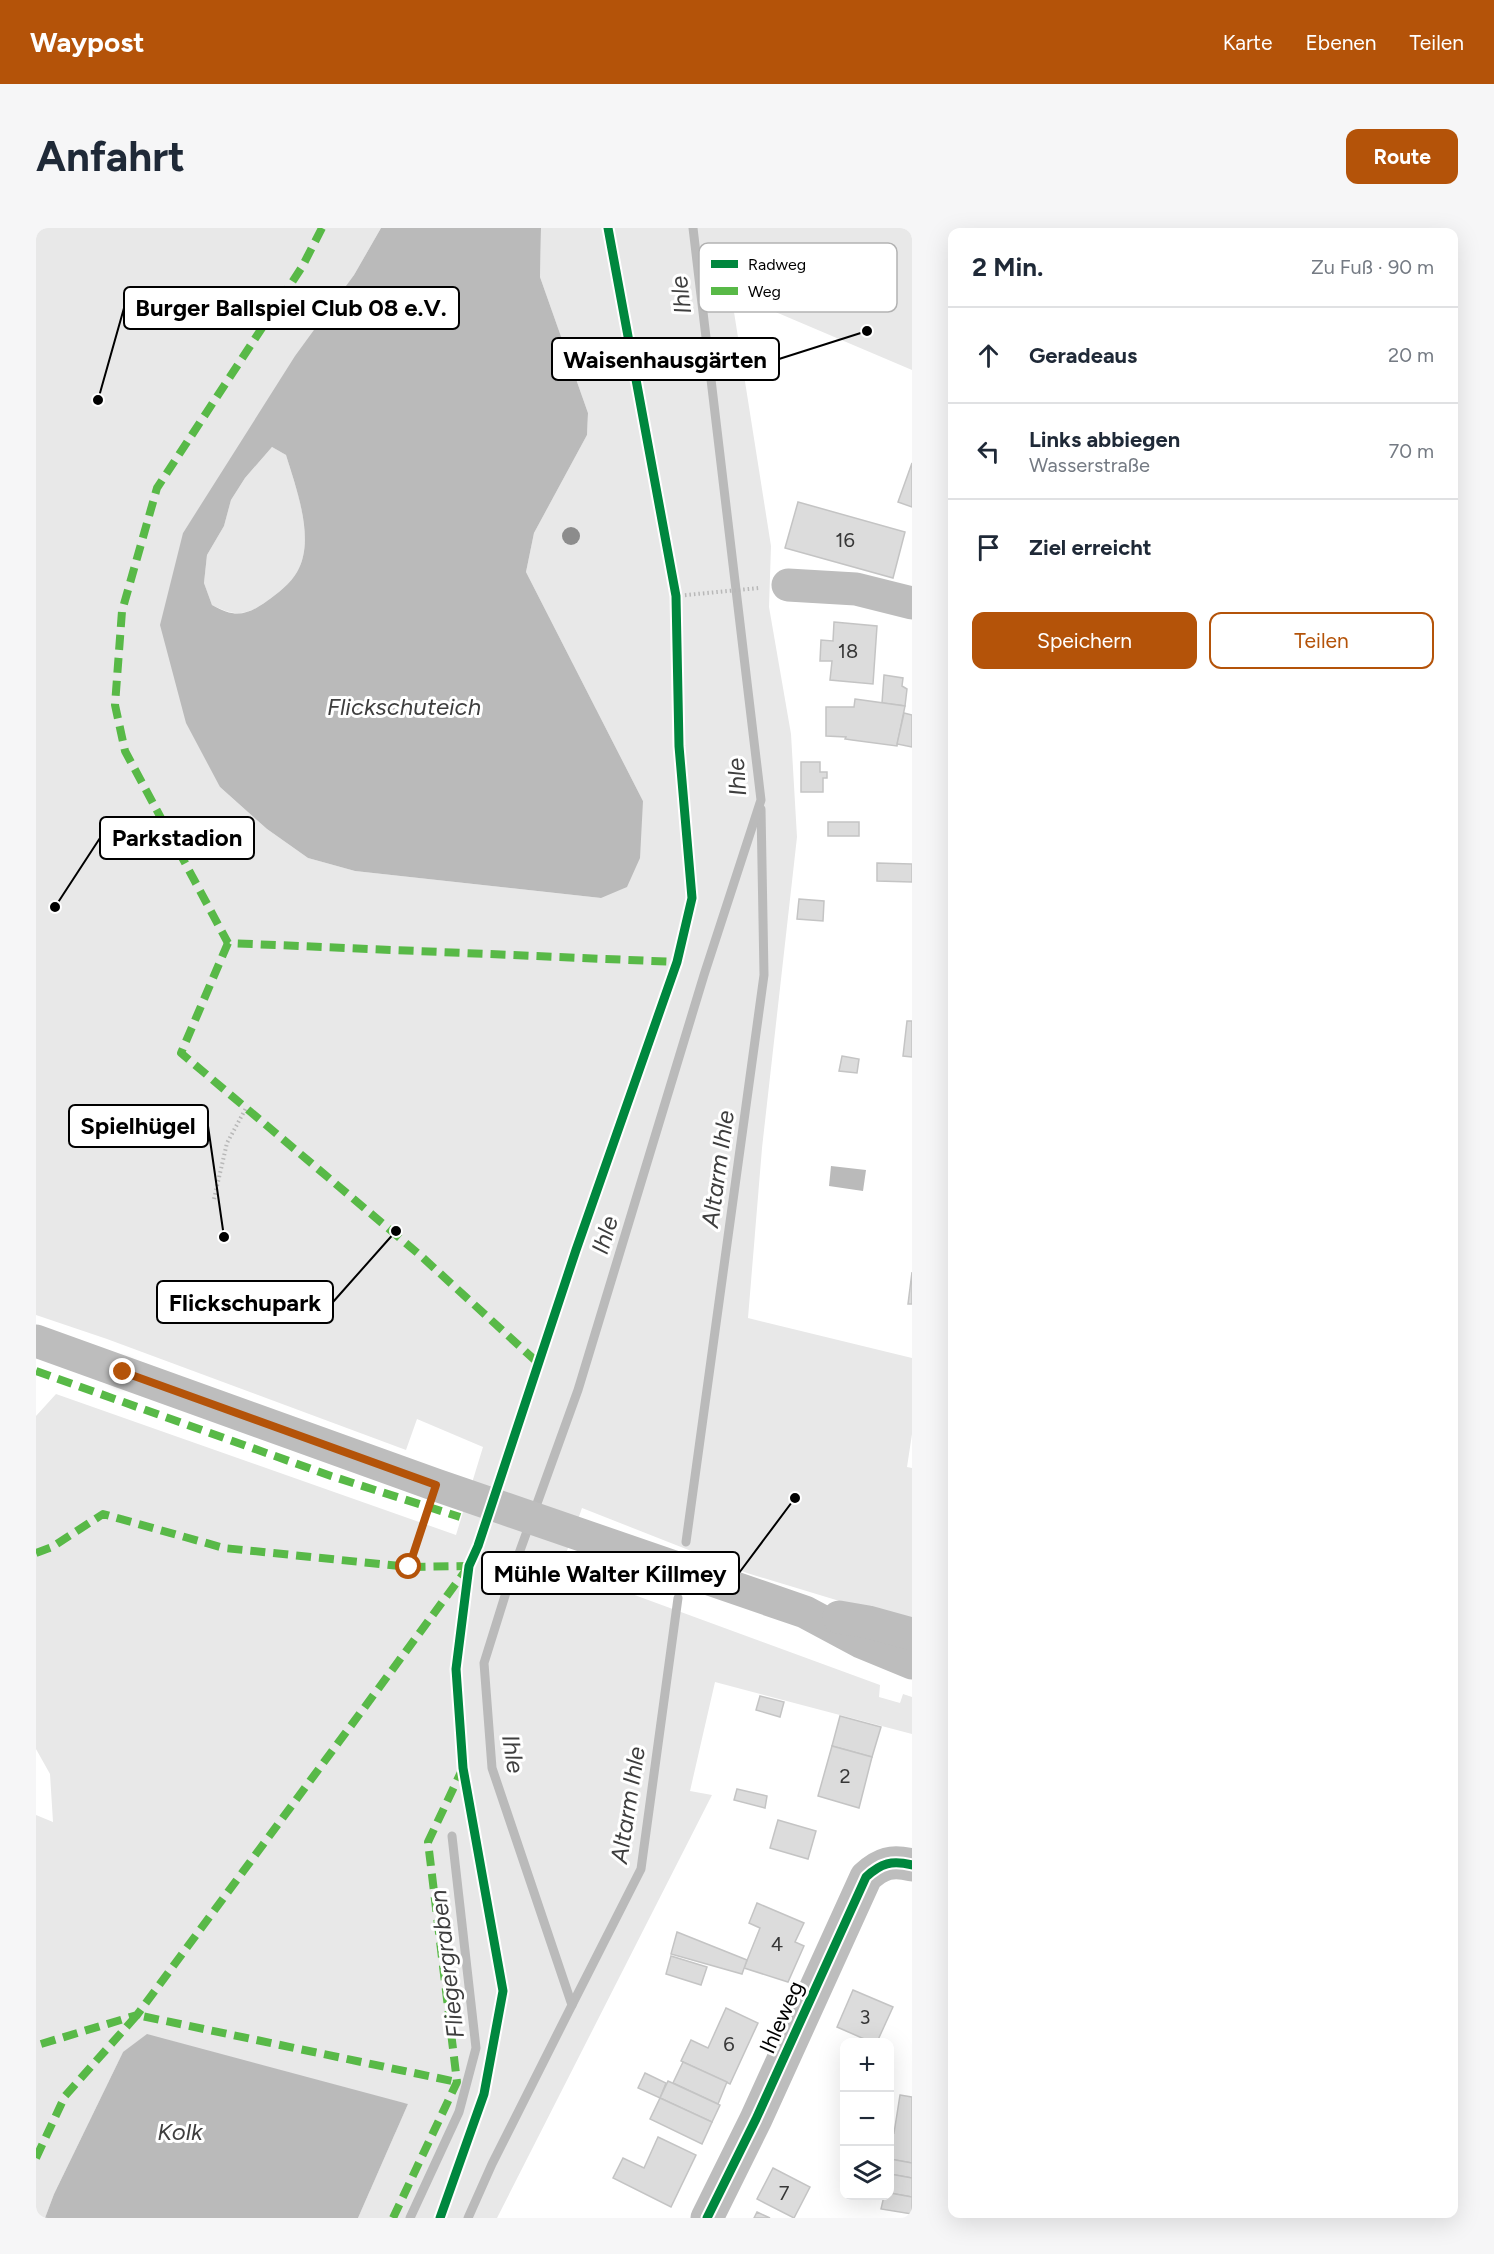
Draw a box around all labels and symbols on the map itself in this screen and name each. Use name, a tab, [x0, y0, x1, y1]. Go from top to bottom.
legend	[699, 243, 897, 312]
text: Radweg	[748, 255, 806, 274]
water label: Ihle	[664, 274, 697, 316]
text: Weg	[748, 282, 781, 301]
callout: Burger Ballspiel Club 08 e.V.	[124, 287, 459, 329]
text: Burger Ballspiel Club 08 e.V.	[135, 293, 447, 322]
callout: Waisenhausgärten	[552, 338, 779, 380]
text: Waisenhausgärten	[563, 345, 767, 374]
house number: 16	[835, 528, 855, 552]
house number: 18	[838, 639, 858, 663]
water label: Flickschuteich	[327, 692, 481, 721]
water label: Ihle	[721, 757, 752, 797]
callout: Parkstadion	[100, 817, 254, 859]
text: Parkstadion	[112, 823, 242, 852]
callout: Spielhügel	[69, 1105, 208, 1147]
water label: Altarm Ihle	[695, 1109, 740, 1230]
text: Spielhügel	[80, 1111, 196, 1140]
water label: Ihle	[585, 1212, 624, 1257]
callout: Flickschupark	[157, 1281, 333, 1323]
text: Flickschupark	[169, 1288, 321, 1317]
route end	[109, 1358, 135, 1384]
callout: Mühle Walter Killmey	[482, 1552, 739, 1594]
route start	[395, 1553, 421, 1579]
text: Mühle Walter Killmey	[493, 1559, 727, 1588]
water label: Ihle	[496, 1733, 531, 1775]
water label: Altarm Ihle	[604, 1744, 651, 1866]
house number: 2	[839, 1764, 851, 1788]
water label: Fliegergraben	[423, 1888, 470, 2040]
house number: 4	[771, 1932, 783, 1956]
street label: Ihleweg	[754, 1977, 809, 2058]
house number: 3	[860, 2005, 870, 2029]
house number: 6	[723, 2032, 735, 2056]
water label: Kolk	[157, 2117, 204, 2146]
house number: 7	[779, 2181, 790, 2205]

